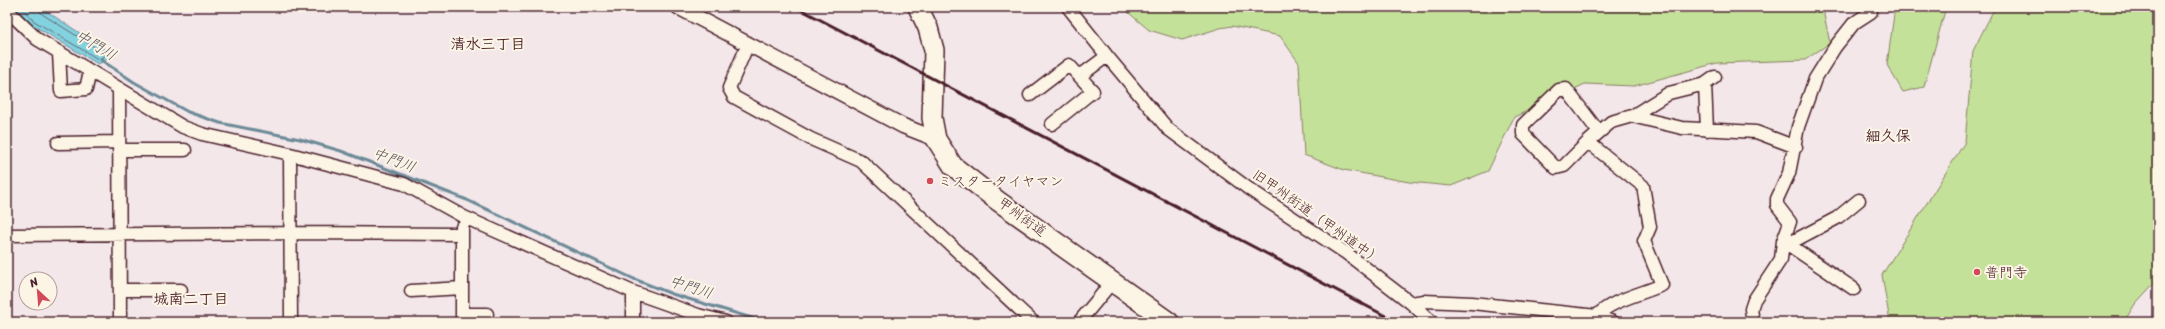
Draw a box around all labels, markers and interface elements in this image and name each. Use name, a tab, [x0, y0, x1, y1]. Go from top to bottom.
water label: 中門川	[70, 22, 122, 68]
district label: 清水三丁目	[450, 31, 526, 57]
district label: 細久保	[1865, 123, 1911, 149]
water label: 中門川	[368, 140, 420, 180]
street label: 旧甲州街道（甲州道中）	[1247, 163, 1387, 271]
place label: ミスタータイヤマン	[938, 169, 1063, 194]
marker: ミスタータイヤマン	[925, 176, 935, 186]
street label: 甲州街道	[992, 190, 1052, 244]
place label: 普門寺	[1985, 260, 2027, 285]
marker: 普門寺	[1972, 267, 1982, 277]
water label: 中門川	[666, 268, 716, 306]
north arrow	[18, 271, 58, 311]
text: N	[25, 272, 42, 293]
district label: 城南二丁目	[153, 286, 229, 312]

